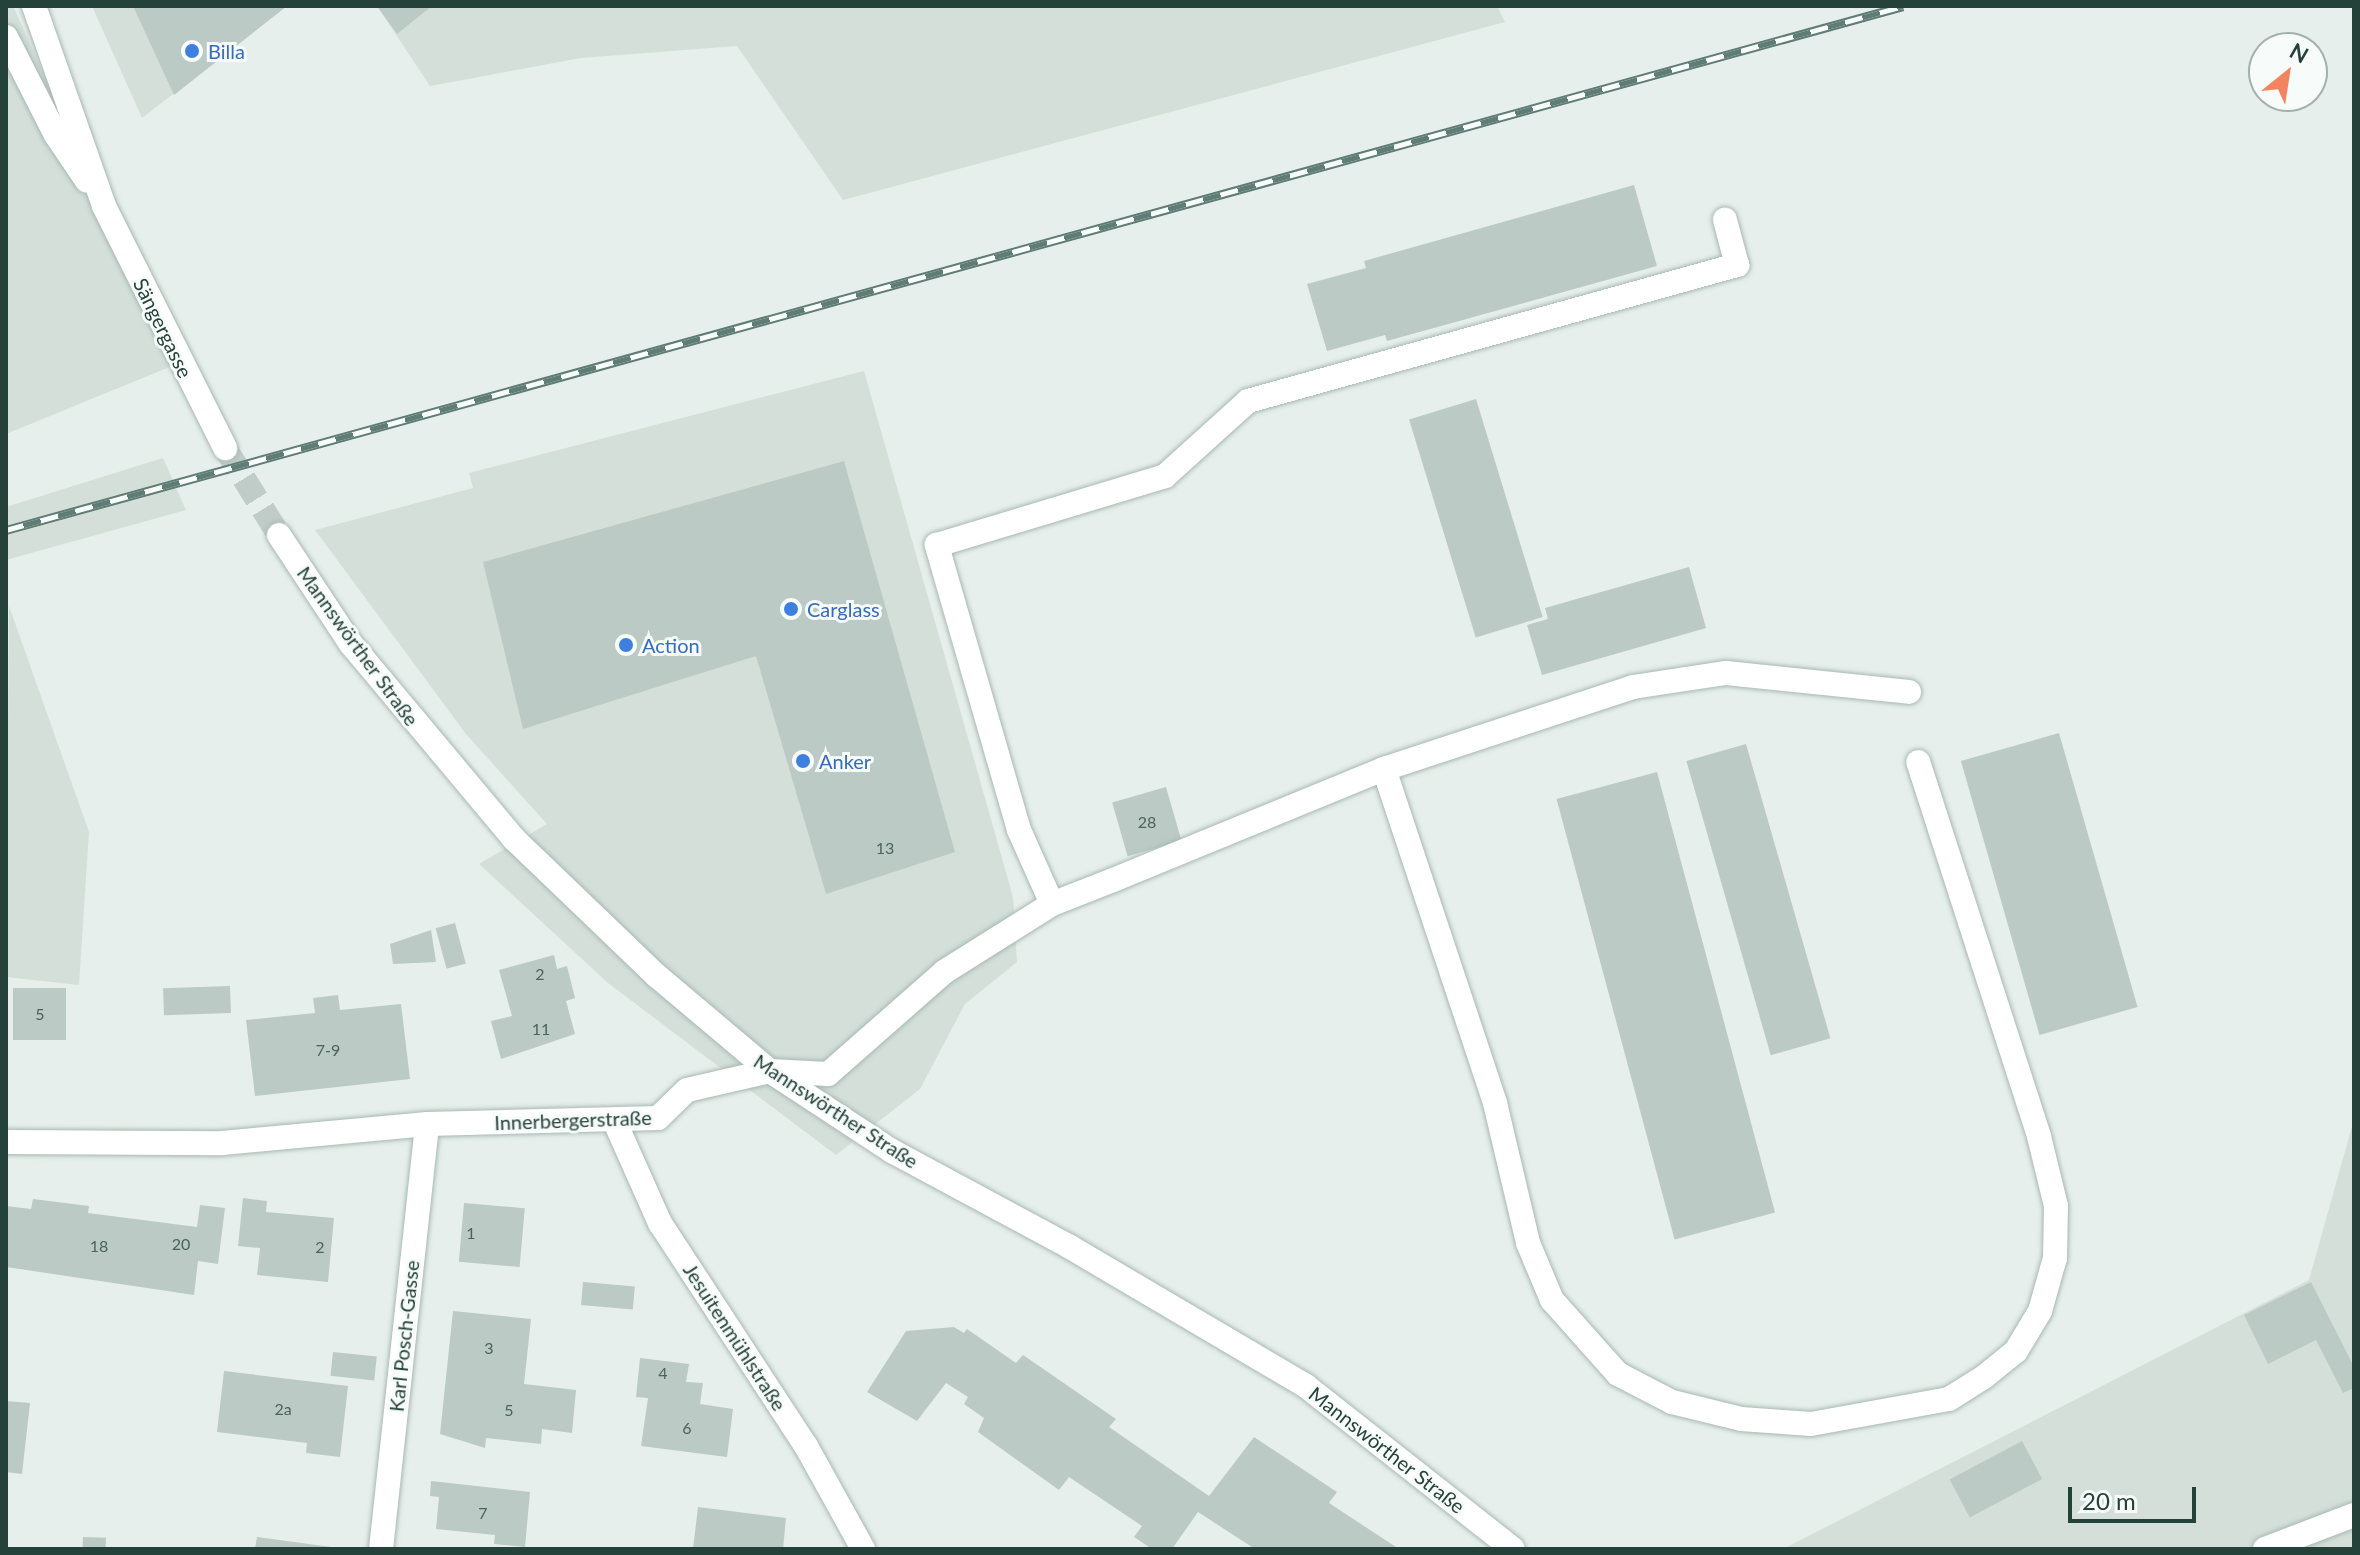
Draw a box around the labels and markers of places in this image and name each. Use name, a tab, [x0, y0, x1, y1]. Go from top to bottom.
place label: Billa	[208, 39, 245, 63]
marker: Billa	[183, 42, 201, 60]
place label: Carglass	[807, 597, 880, 621]
marker: Carglass	[782, 600, 800, 618]
place label: Action	[642, 633, 700, 657]
marker: Action	[617, 636, 635, 654]
place label: Anker	[819, 749, 871, 773]
marker: Anker	[794, 752, 812, 770]

